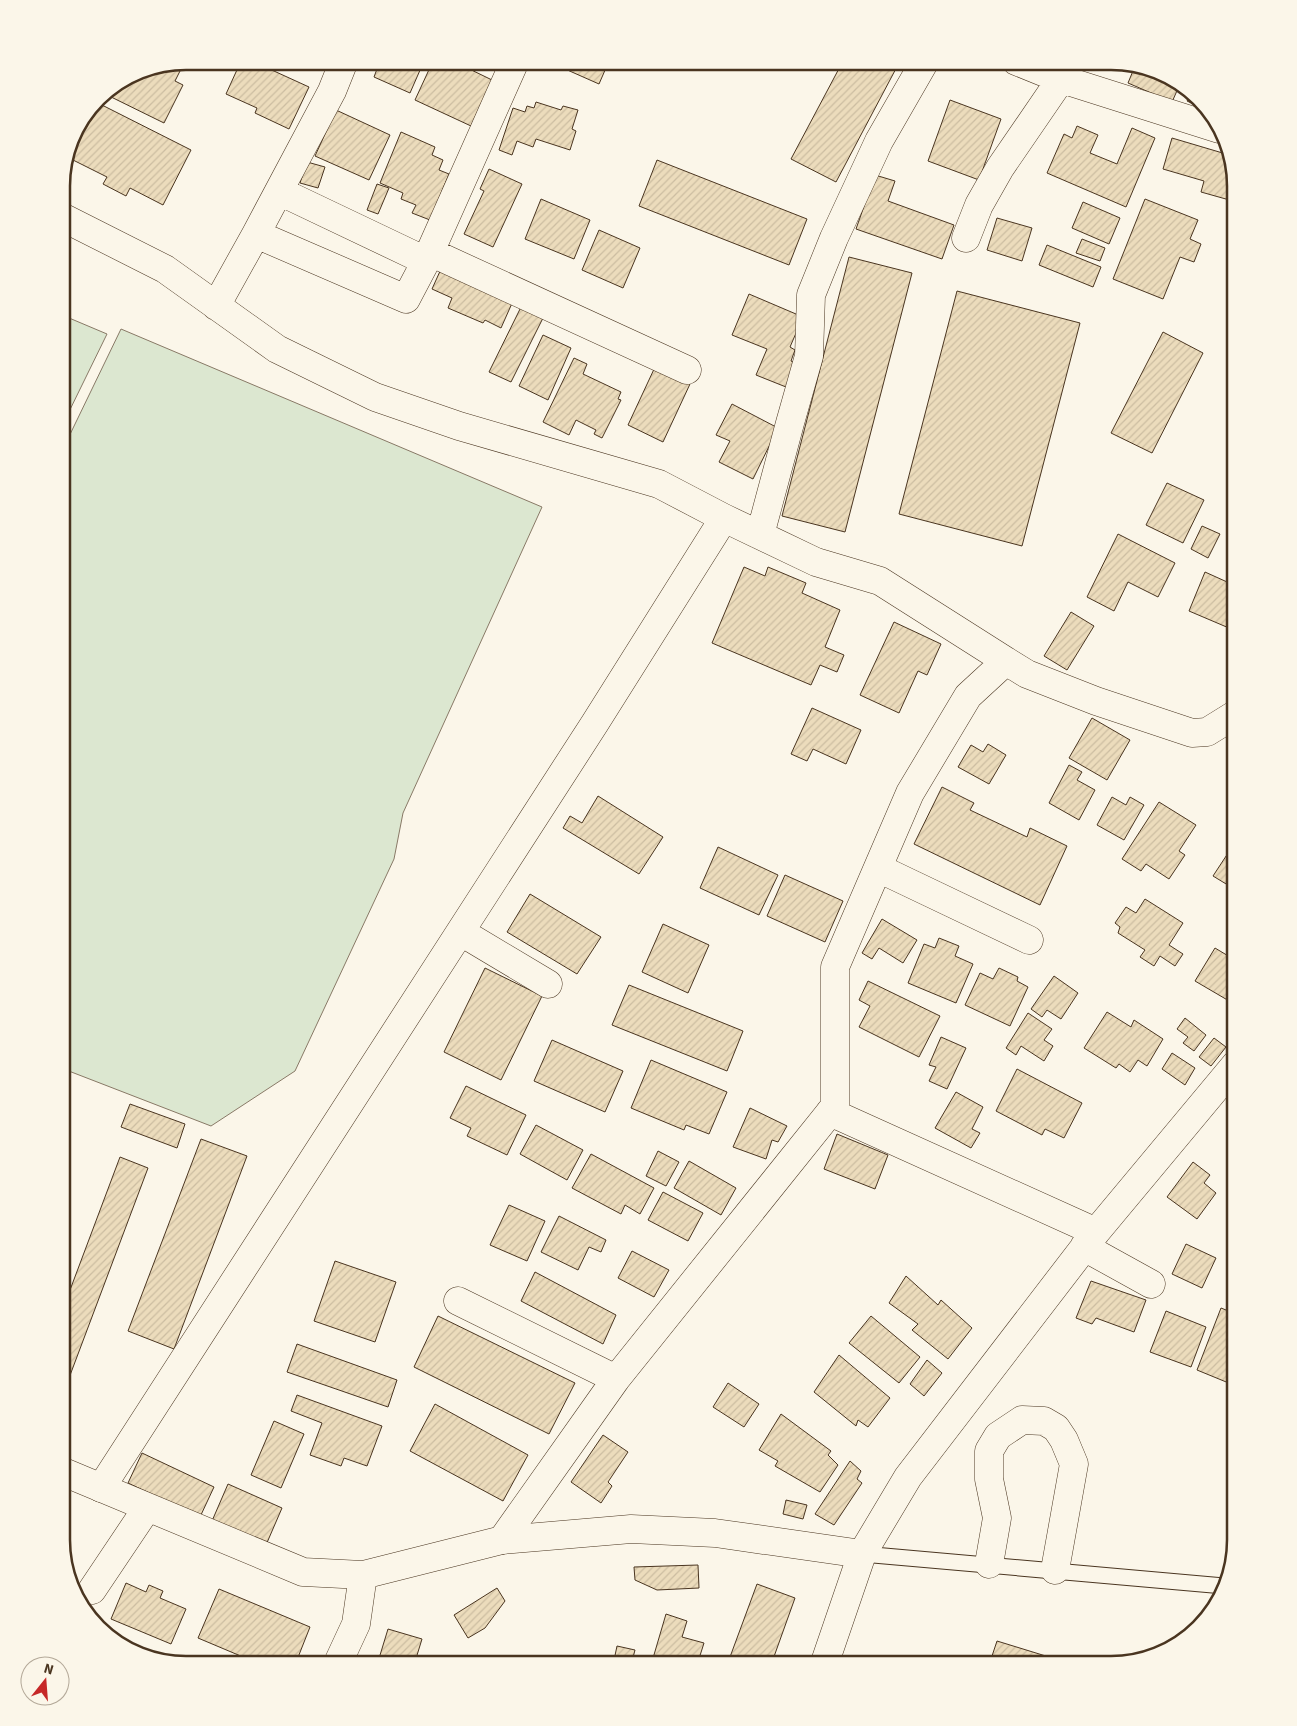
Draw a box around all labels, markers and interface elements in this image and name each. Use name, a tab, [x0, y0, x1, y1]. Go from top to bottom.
north arrow	[20, 1656, 70, 1706]
text: N	[41, 1659, 56, 1680]

